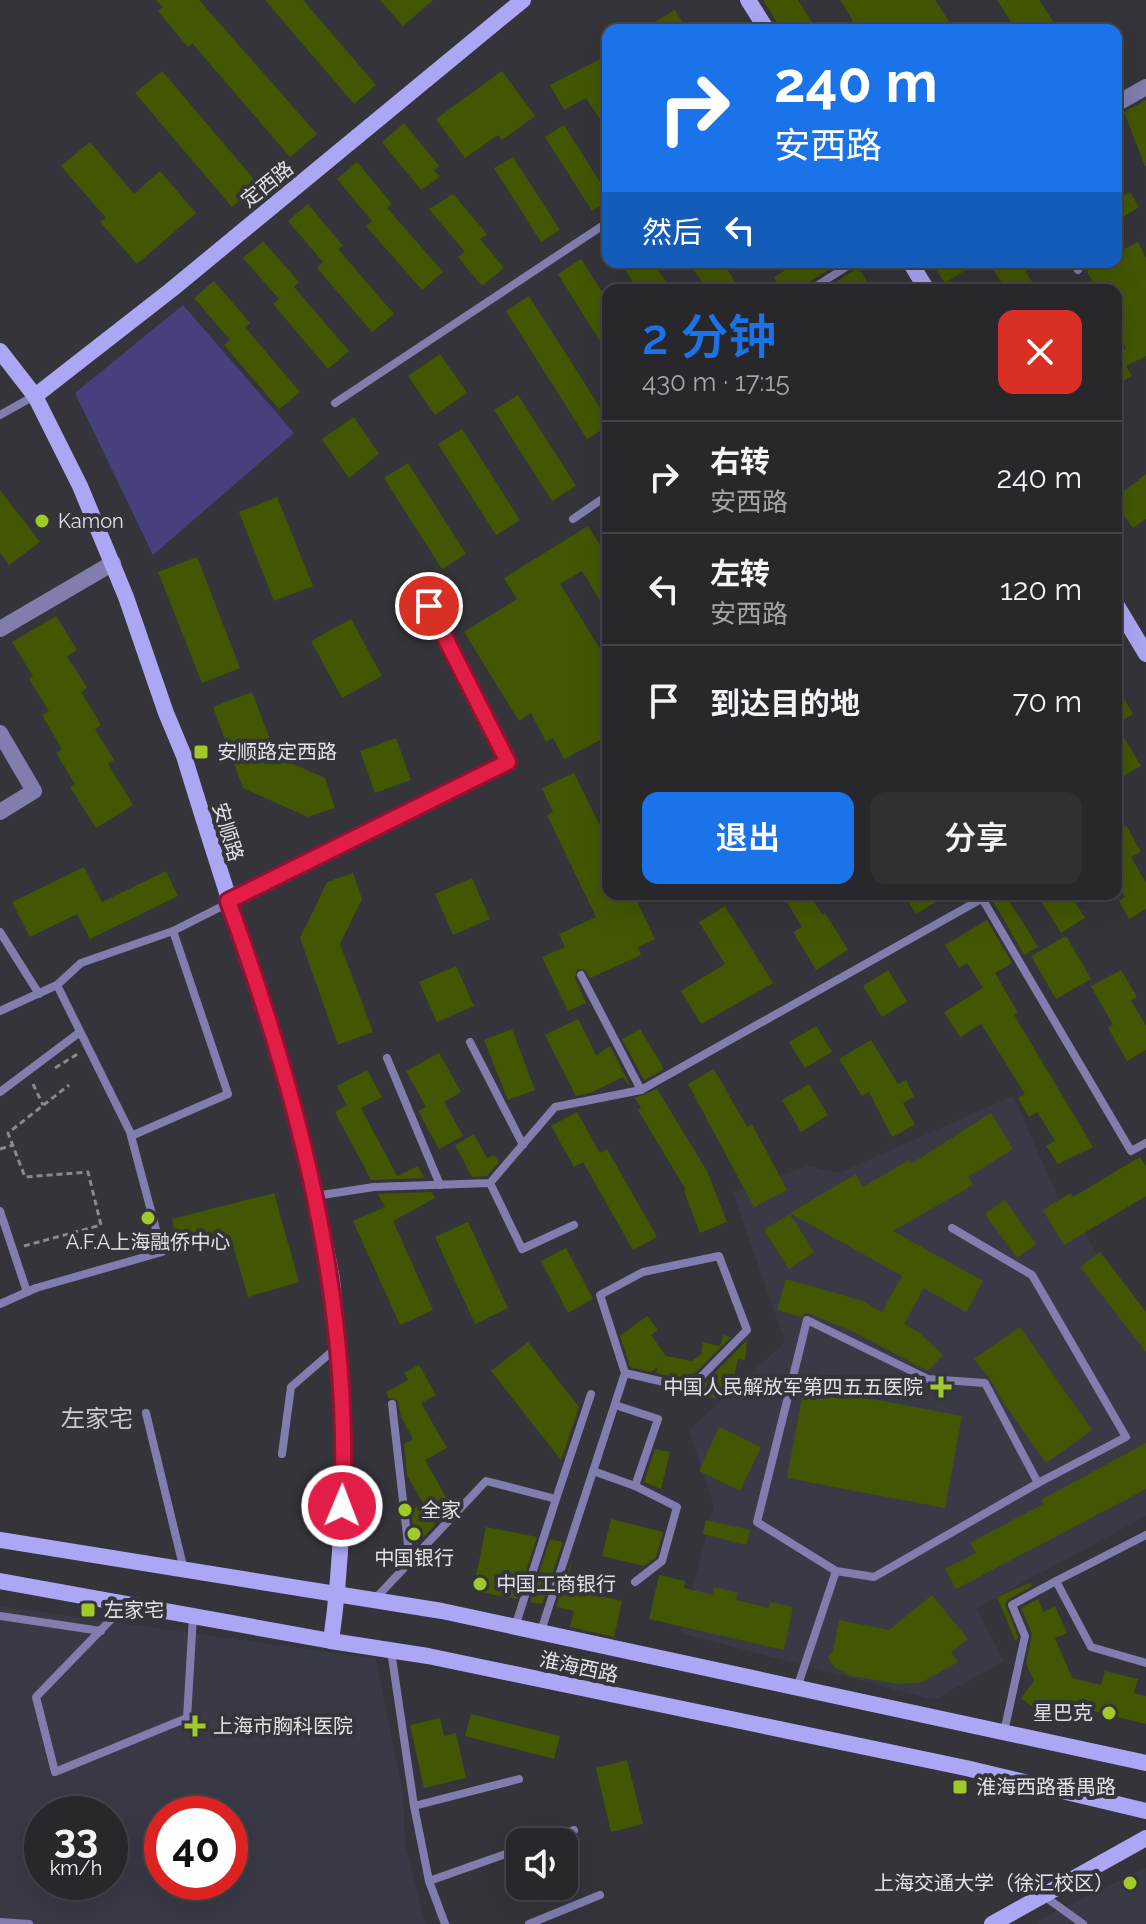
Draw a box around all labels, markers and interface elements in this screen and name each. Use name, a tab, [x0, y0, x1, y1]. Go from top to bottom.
text: 240 m	[774, 49, 938, 115]
icon: right	[642, 56, 746, 160]
text: 安西路	[774, 124, 882, 166]
street label: 定西路	[236, 156, 298, 212]
icon: left	[718, 208, 762, 252]
text: 然后	[642, 215, 702, 250]
text: 2 分钟	[642, 309, 776, 365]
button: close	[998, 310, 1082, 394]
text: 430 m · 17:15	[642, 367, 790, 397]
text: 右转	[710, 444, 770, 479]
icon: right	[642, 455, 686, 499]
text: 240 m	[996, 460, 1082, 495]
text: 安西路	[710, 487, 788, 517]
place label: Kamon	[58, 509, 124, 533]
marker: Kamon	[33, 512, 51, 530]
text: 左转	[710, 556, 770, 591]
icon: left	[642, 567, 686, 611]
pin	[395, 572, 463, 640]
text: 120 m	[1000, 572, 1082, 607]
icon: arrive	[407, 584, 451, 628]
text: 安西路	[710, 599, 788, 629]
icon: arrive	[642, 679, 686, 723]
text: 70 m	[1012, 684, 1082, 719]
text: 到达目的地	[710, 686, 860, 721]
place label: 安顺路定西路	[217, 740, 337, 764]
marker: 安顺路定西路	[192, 743, 210, 761]
button: 退出	[642, 792, 854, 884]
button: 分享	[870, 792, 1082, 884]
street label: 安顺路	[208, 800, 248, 864]
marker: A.F.A上海融侨中心	[139, 1209, 157, 1227]
place label: A.F.A上海融侨中心	[66, 1230, 230, 1254]
place label: 中国人民解放军第四五五医院	[663, 1375, 923, 1399]
marker: 中国人民解放军第四五五医院	[930, 1376, 952, 1398]
district label: 左家宅	[61, 1404, 133, 1433]
position arrow	[300, 1464, 384, 1548]
place label: 全家	[421, 1498, 461, 1522]
marker: 全家	[396, 1501, 414, 1519]
marker: 中国银行	[405, 1525, 423, 1543]
place label: 中国银行	[374, 1546, 454, 1570]
place label: 中国工商银行	[496, 1572, 616, 1596]
marker: 中国工商银行	[471, 1575, 489, 1593]
place label: 左家宅	[104, 1598, 164, 1622]
marker: 左家宅	[79, 1601, 97, 1619]
street label: 淮海西路	[537, 1647, 621, 1687]
place label: 星巴克	[1033, 1701, 1093, 1725]
marker: 星巴克	[1100, 1704, 1118, 1722]
place label: 上海市胸科医院	[213, 1714, 353, 1738]
marker: 上海市胸科医院	[184, 1715, 206, 1737]
place label: 淮海西路番禺路	[976, 1775, 1116, 1799]
marker: 淮海西路番禺路	[951, 1778, 969, 1796]
speed limit sign: 40	[144, 1796, 248, 1900]
text: 33	[54, 1814, 98, 1861]
map controls	[506, 1828, 578, 1900]
button: sound	[506, 1828, 578, 1900]
text: km/h	[50, 1856, 102, 1880]
place label: 上海交通大学（徐汇校区）	[874, 1871, 1114, 1895]
marker: 上海交通大学（徐汇校区）	[1121, 1874, 1139, 1892]

